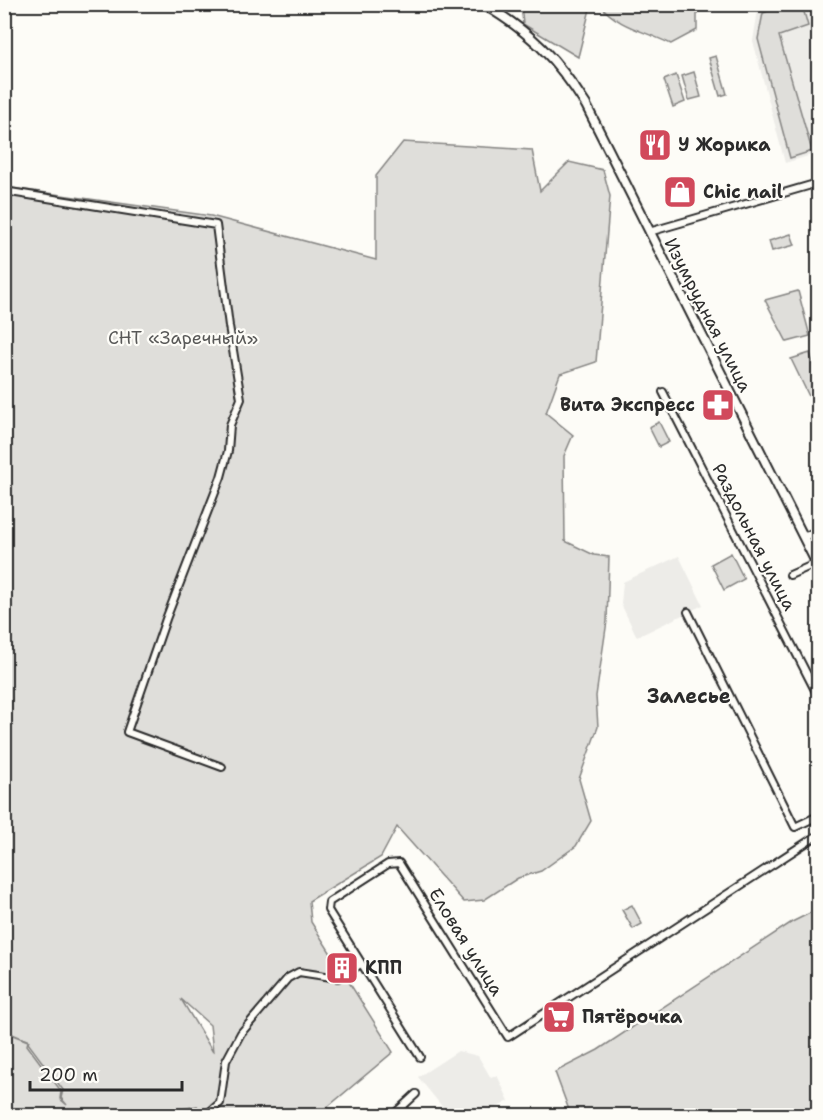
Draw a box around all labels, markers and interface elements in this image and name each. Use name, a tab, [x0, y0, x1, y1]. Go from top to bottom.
restaurant icon: У Жорика	[637, 127, 673, 163]
place label: У Жорика	[678, 133, 771, 157]
shop icon: Chic nail	[662, 174, 698, 210]
place label: Chic nail	[703, 180, 783, 204]
street label: Изумрудная улица	[659, 234, 757, 396]
park label: СНТ «Заречный»	[108, 326, 258, 350]
pharmacy icon: Вита Экспресс	[700, 387, 736, 423]
place label: Вита Экспресс	[560, 393, 695, 417]
street label: Раздольная улица	[706, 459, 802, 615]
district label: Залесье	[647, 683, 731, 709]
street label: Еловая улица	[423, 884, 509, 1000]
building icon: КПП	[324, 950, 360, 986]
place label: КПП	[365, 956, 402, 980]
supermarket icon: Пятёрочка	[541, 999, 577, 1035]
place label: Пятёрочка	[582, 1005, 683, 1029]
scale bar	[30, 1054, 182, 1092]
text: 200 m	[39, 1063, 98, 1087]

